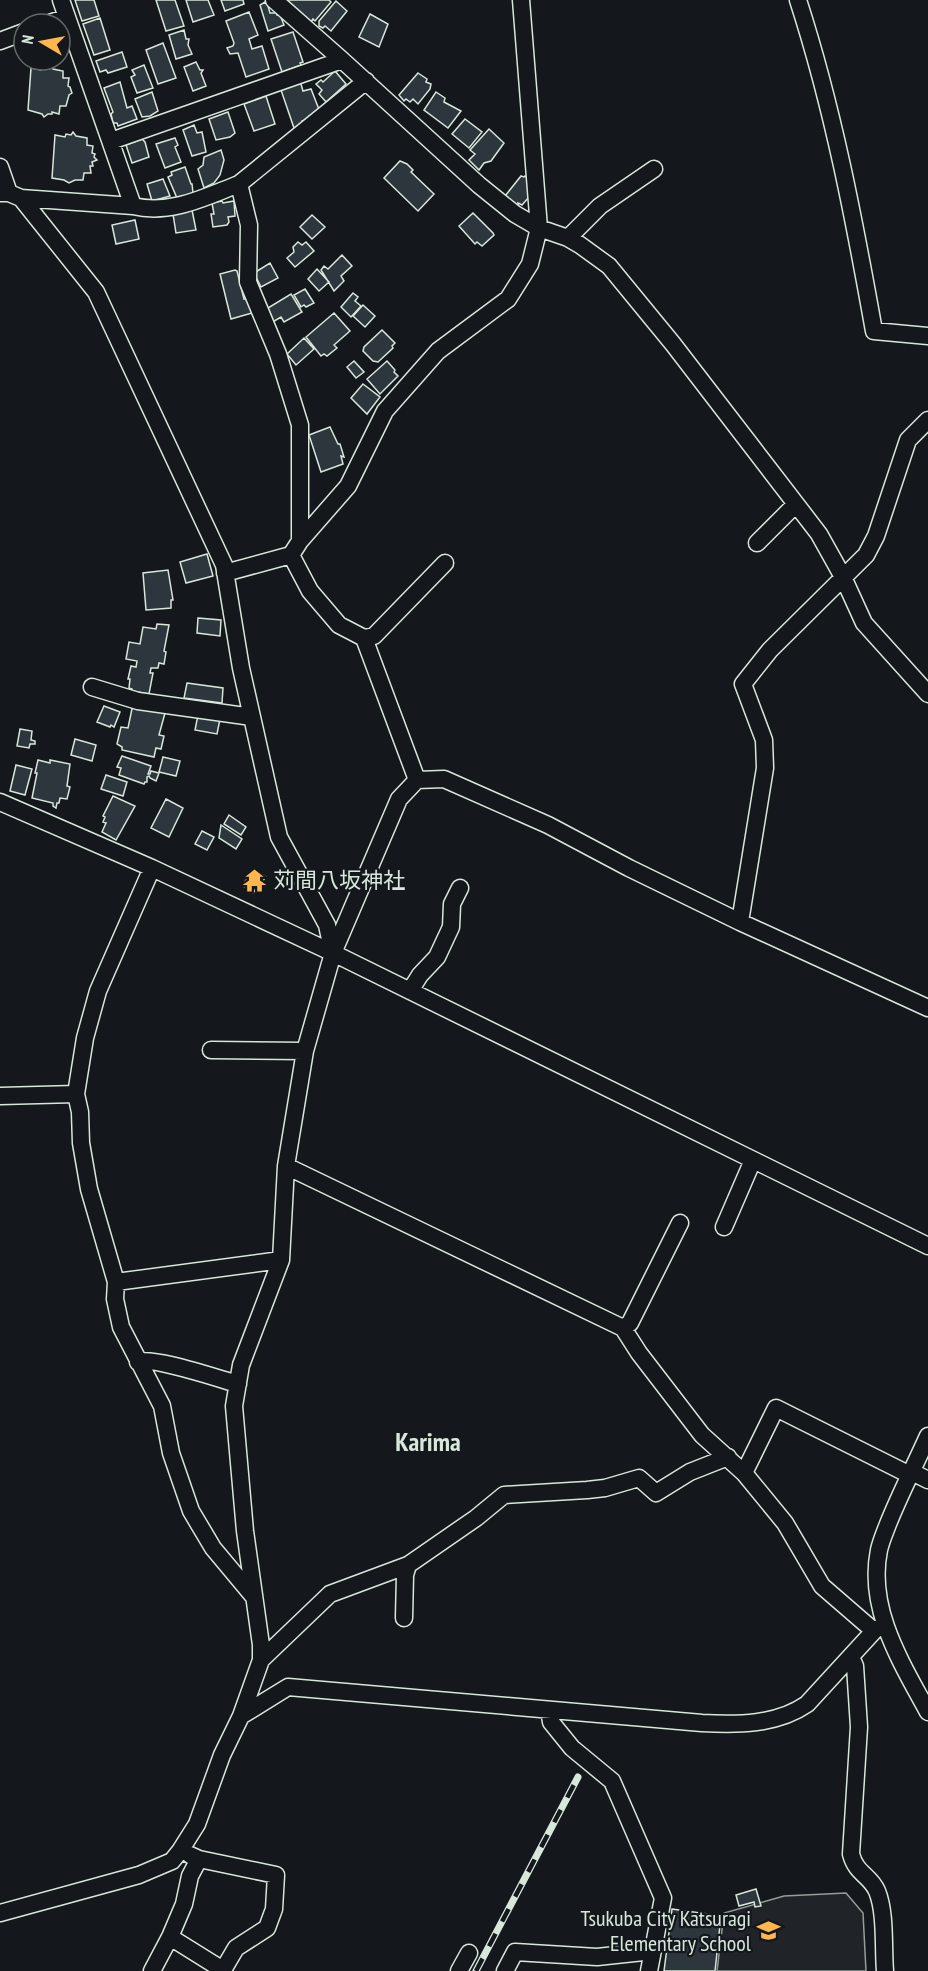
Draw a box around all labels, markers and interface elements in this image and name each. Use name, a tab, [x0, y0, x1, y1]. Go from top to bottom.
north arrow	[12, 12, 72, 72]
text: N	[17, 33, 38, 45]
place label: 苅間八坂神社	[273, 866, 405, 894]
temple icon: 苅間八坂神社	[242, 867, 268, 893]
district label: Karima	[395, 1425, 461, 1458]
place label: Tsukuba City Katsuragi Elementary School	[581, 1904, 752, 1957]
school or university icon: Tsukuba City Katsuragi Elementary School	[756, 1918, 782, 1944]

